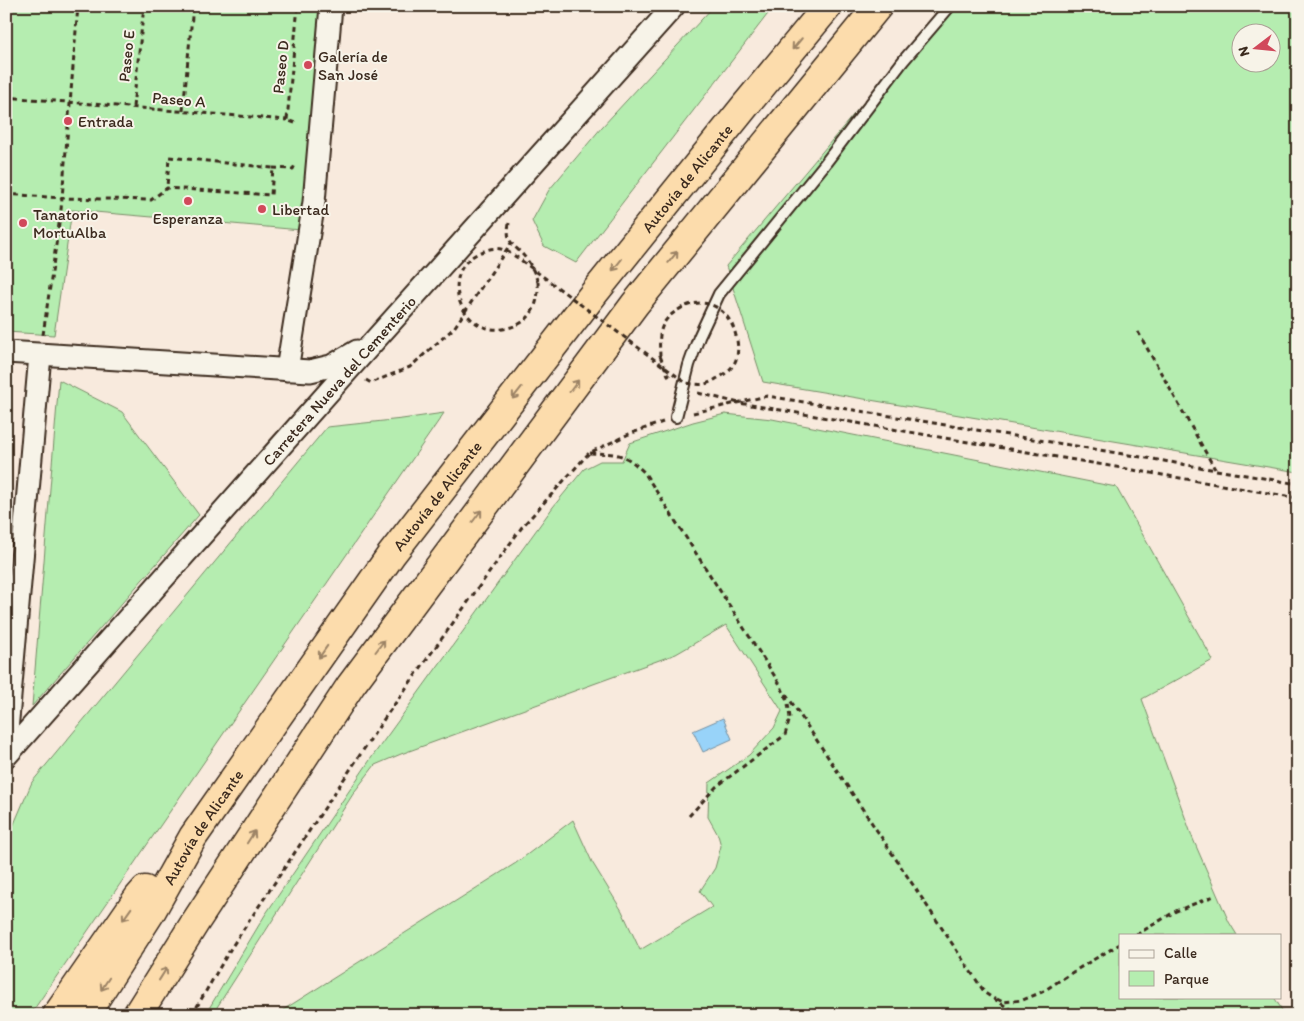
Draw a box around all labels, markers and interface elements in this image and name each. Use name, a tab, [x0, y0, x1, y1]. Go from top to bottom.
north arrow	[1232, 22, 1282, 72]
street label: Paseo E	[114, 29, 139, 83]
one-way arrow	[791, 37, 802, 50]
street label: Paseo D	[268, 39, 293, 95]
text: N	[1235, 45, 1253, 58]
place label: Galería de San José	[318, 47, 388, 84]
marker: Galería de San José	[302, 59, 314, 71]
street label: Paseo A	[151, 88, 207, 111]
place label: Entrada	[78, 112, 133, 131]
marker: Entrada	[62, 115, 74, 127]
street label: Autovía de Alicante	[638, 120, 737, 236]
marker: Esperanza	[182, 195, 194, 207]
place label: Libertad	[272, 200, 329, 219]
marker: Libertad	[256, 203, 268, 215]
place label: Tanatorio MortuAlba	[33, 205, 107, 242]
place label: Esperanza	[153, 209, 224, 228]
marker: Tanatorio MortuAlba	[17, 217, 29, 229]
one-way arrow	[668, 251, 679, 264]
one-way arrow	[612, 258, 623, 271]
street label: Carretera Nueva del Cementerio	[259, 292, 420, 470]
one-way arrow	[569, 379, 579, 393]
one-way arrow	[512, 386, 522, 400]
street label: Autovía de Alicante	[389, 437, 486, 555]
one-way arrow	[472, 509, 482, 523]
one-way arrow	[374, 640, 385, 653]
one-way arrow	[318, 645, 328, 659]
street label: Autovía de Alicante	[159, 766, 248, 888]
one-way arrow	[246, 831, 256, 845]
one-way arrow	[122, 907, 132, 921]
legend	[1119, 934, 1282, 998]
text: Calle	[1164, 944, 1197, 962]
one-way arrow	[158, 967, 168, 981]
text: Parque	[1164, 970, 1209, 988]
one-way arrow	[99, 977, 110, 991]

